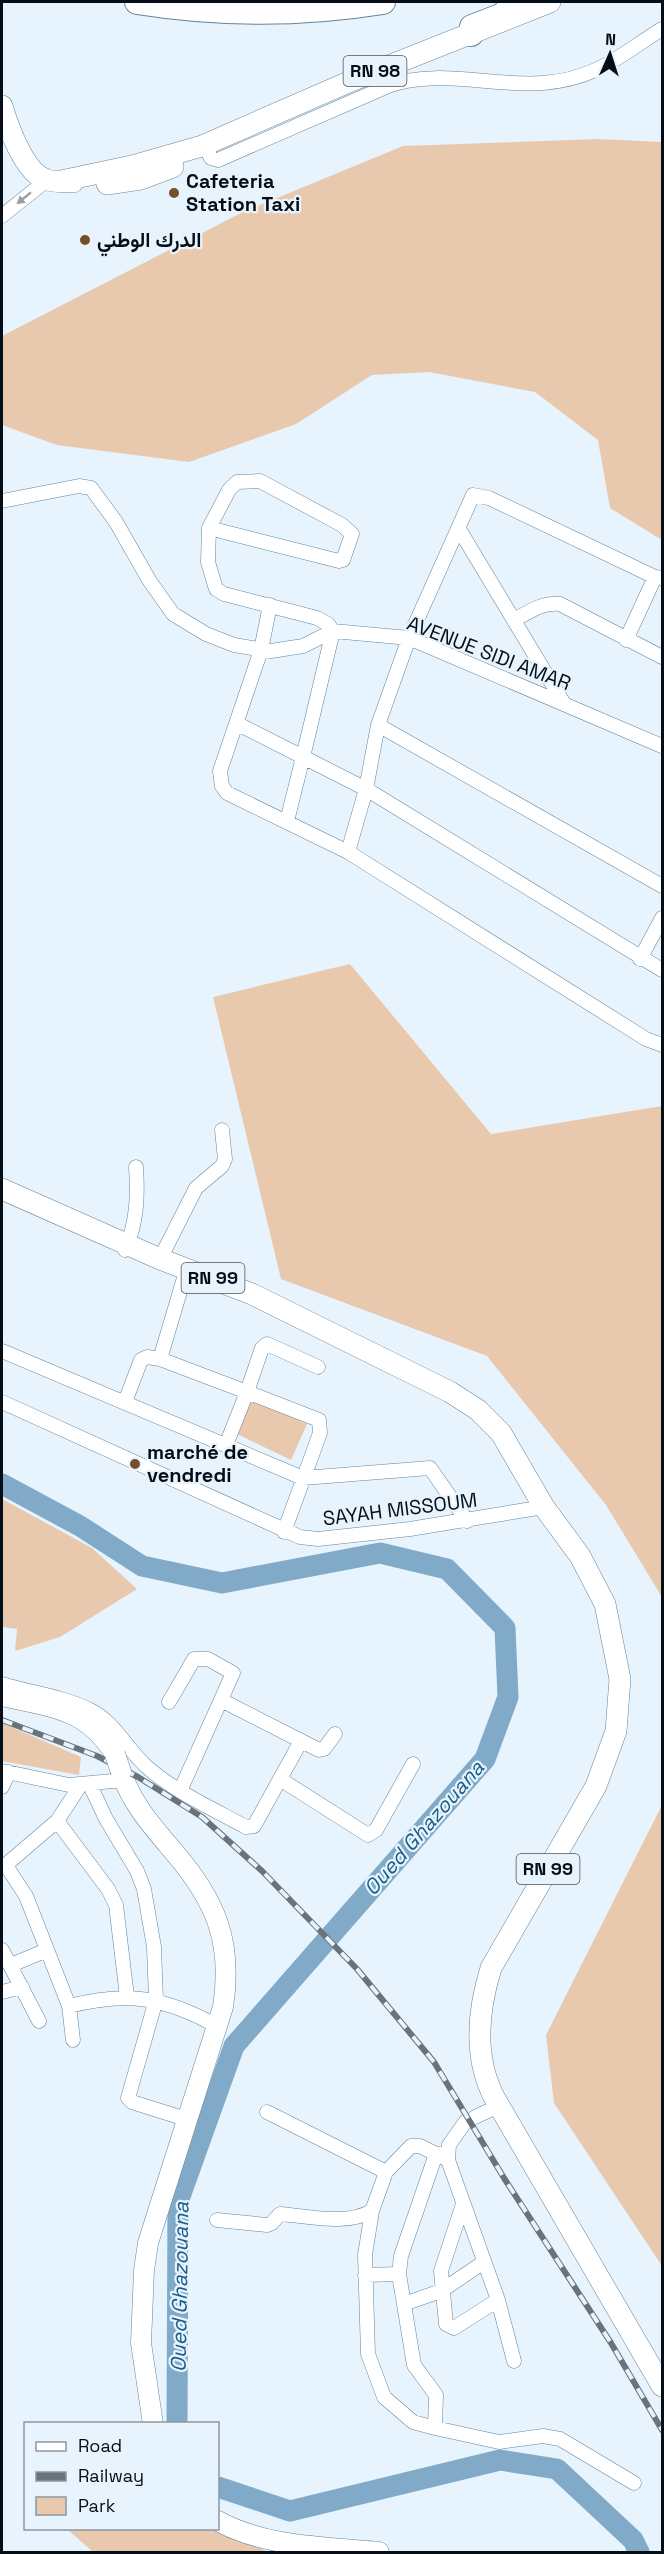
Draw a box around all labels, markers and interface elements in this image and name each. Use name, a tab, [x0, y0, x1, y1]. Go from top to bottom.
north arrow	[580, 24, 640, 84]
text: N	[605, 29, 617, 50]
road number: RN 98	[344, 56, 406, 86]
place label: Cafeteria Station Taxi	[186, 168, 300, 217]
marker: Cafeteria Station Taxi	[167, 186, 181, 200]
one-way arrow	[17, 192, 32, 204]
place label: الدرك الوطني	[97, 227, 201, 257]
marker: الدرك الوطني	[78, 233, 92, 247]
street label: AVENUE SIDI AMAR	[403, 610, 575, 696]
road number: RN 99	[182, 1263, 244, 1293]
place label: marché de vendredi	[147, 1439, 248, 1488]
marker: marché de vendredi	[128, 1457, 142, 1471]
street label: SAYAH MISSOUM	[321, 1487, 479, 1531]
water label: Oued Ghazouana	[358, 1754, 490, 1901]
road number: RN 99	[516, 1854, 580, 1884]
water label: Oued Ghazouana	[165, 2201, 195, 2372]
legend	[24, 2422, 219, 2530]
text: Road	[78, 2434, 122, 2457]
text: Railway	[78, 2464, 144, 2487]
text: Park	[78, 2494, 116, 2517]

